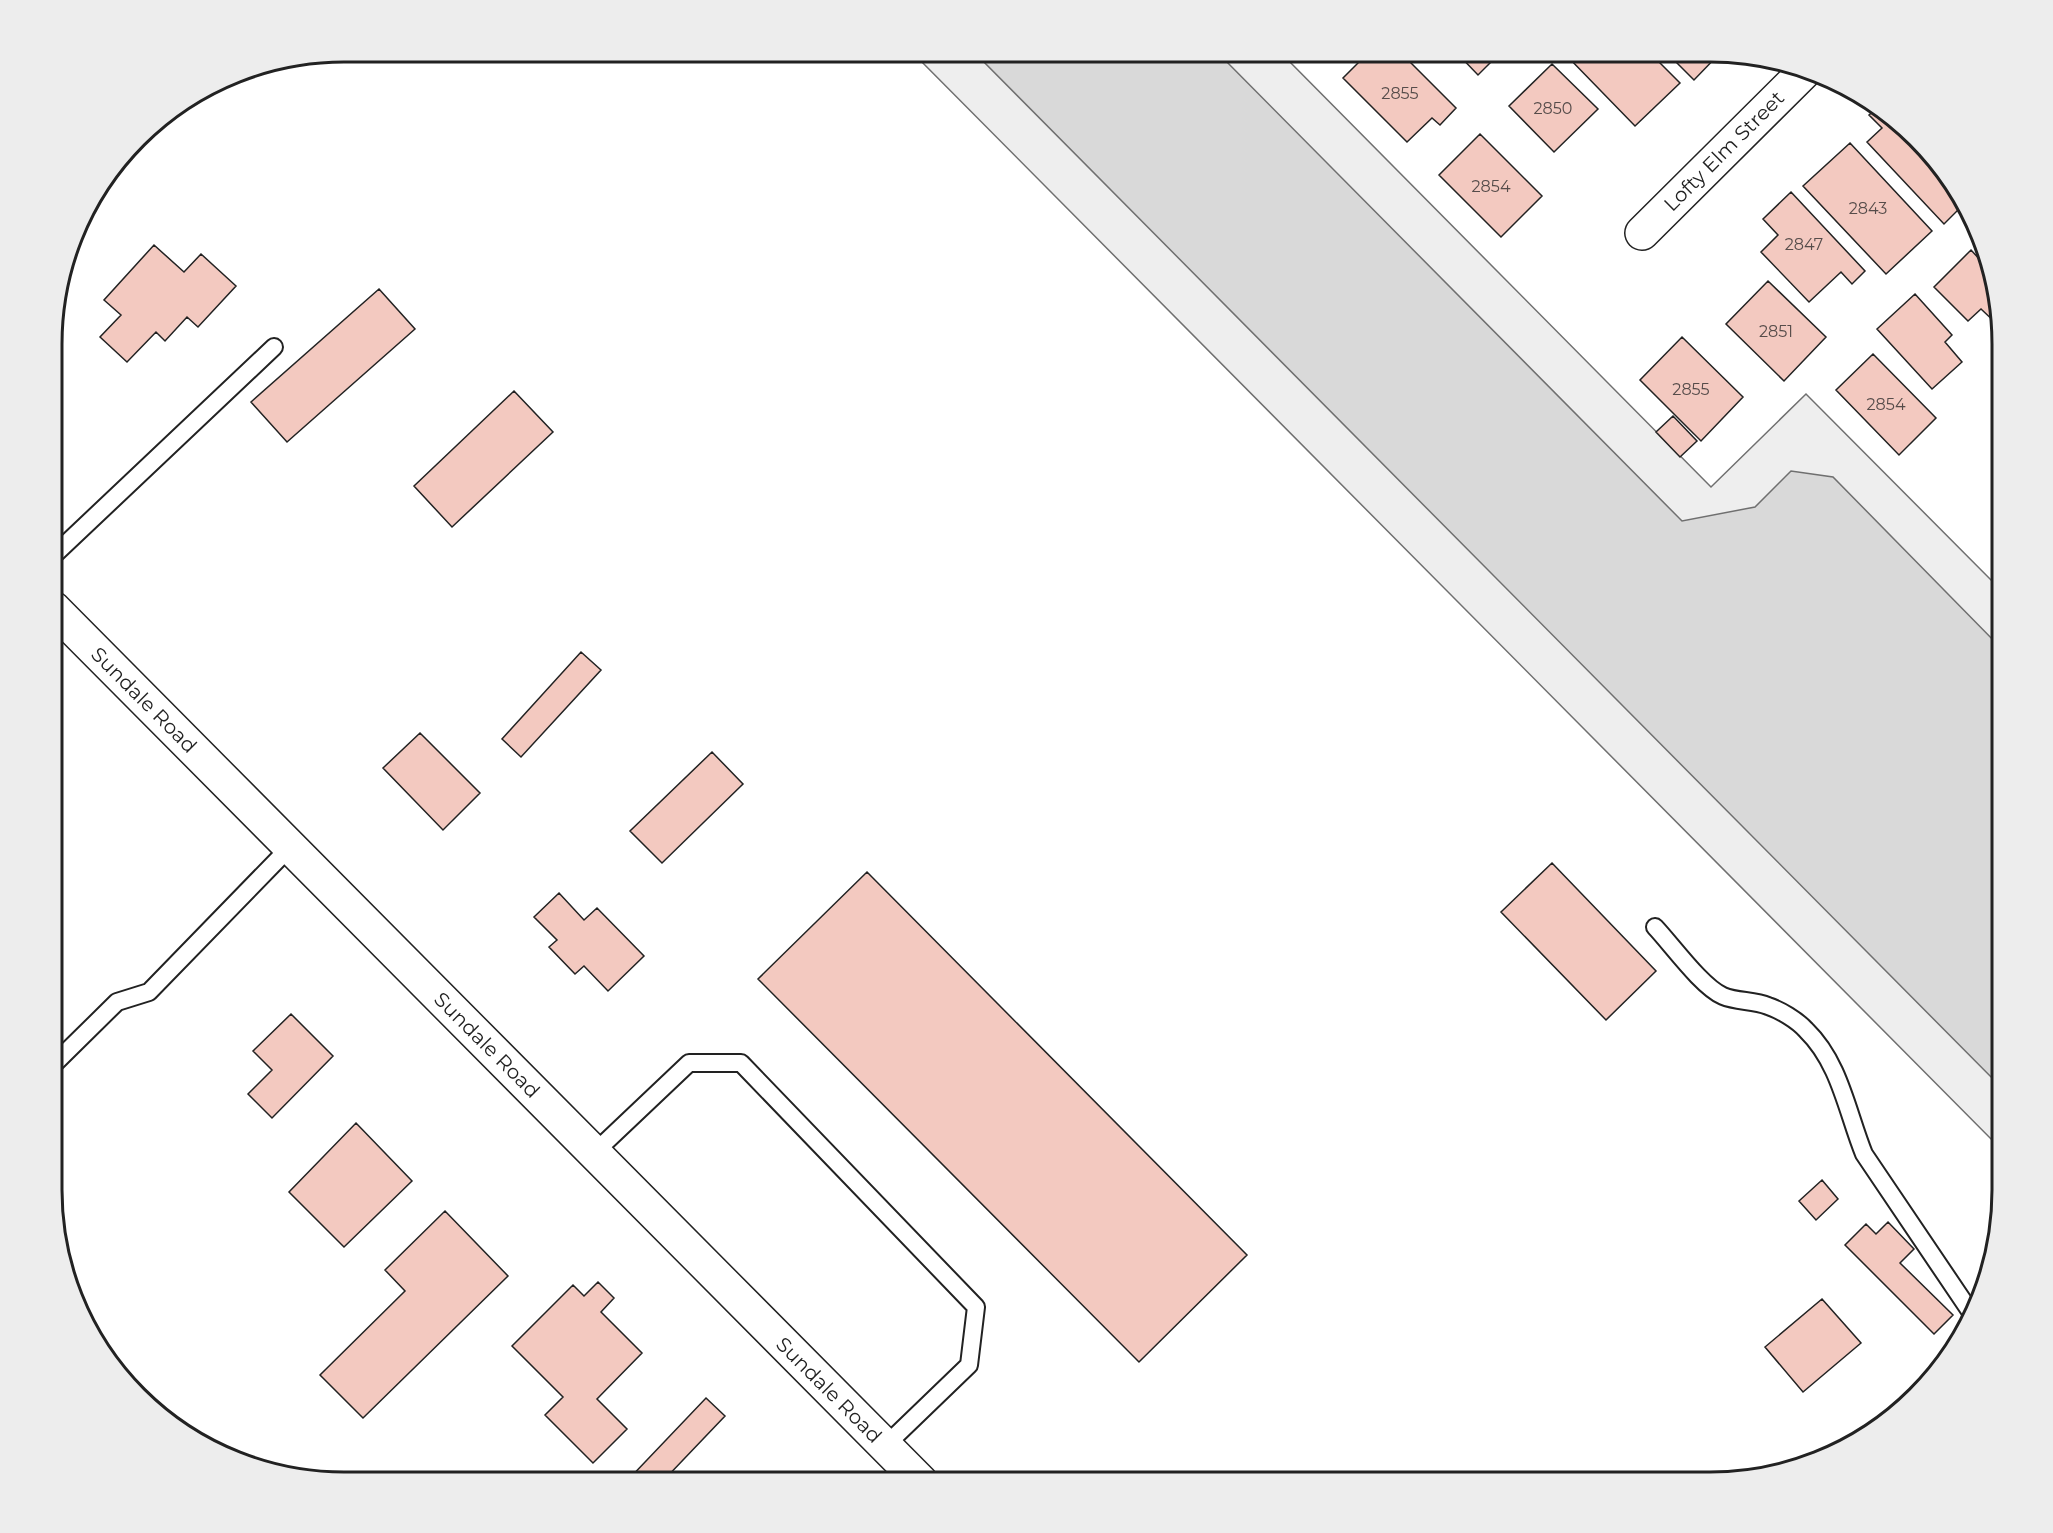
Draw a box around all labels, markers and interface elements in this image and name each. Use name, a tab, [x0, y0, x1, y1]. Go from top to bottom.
house number: 2855	[1381, 84, 1419, 103]
street label: Lofty Elm Street	[1659, 86, 1789, 216]
house number: 2850	[1534, 99, 1572, 118]
house number: 2854	[1472, 177, 1511, 196]
house number: 2843	[1849, 199, 1887, 218]
house number: 2847	[1785, 235, 1823, 254]
house number: 2851	[1759, 322, 1793, 341]
house number: 2855	[1672, 380, 1710, 399]
house number: 2854	[1867, 395, 1906, 414]
street label: Sundale Road	[86, 642, 202, 758]
street label: Sundale Road	[429, 987, 545, 1103]
street label: Sundale Road	[771, 1332, 887, 1448]

